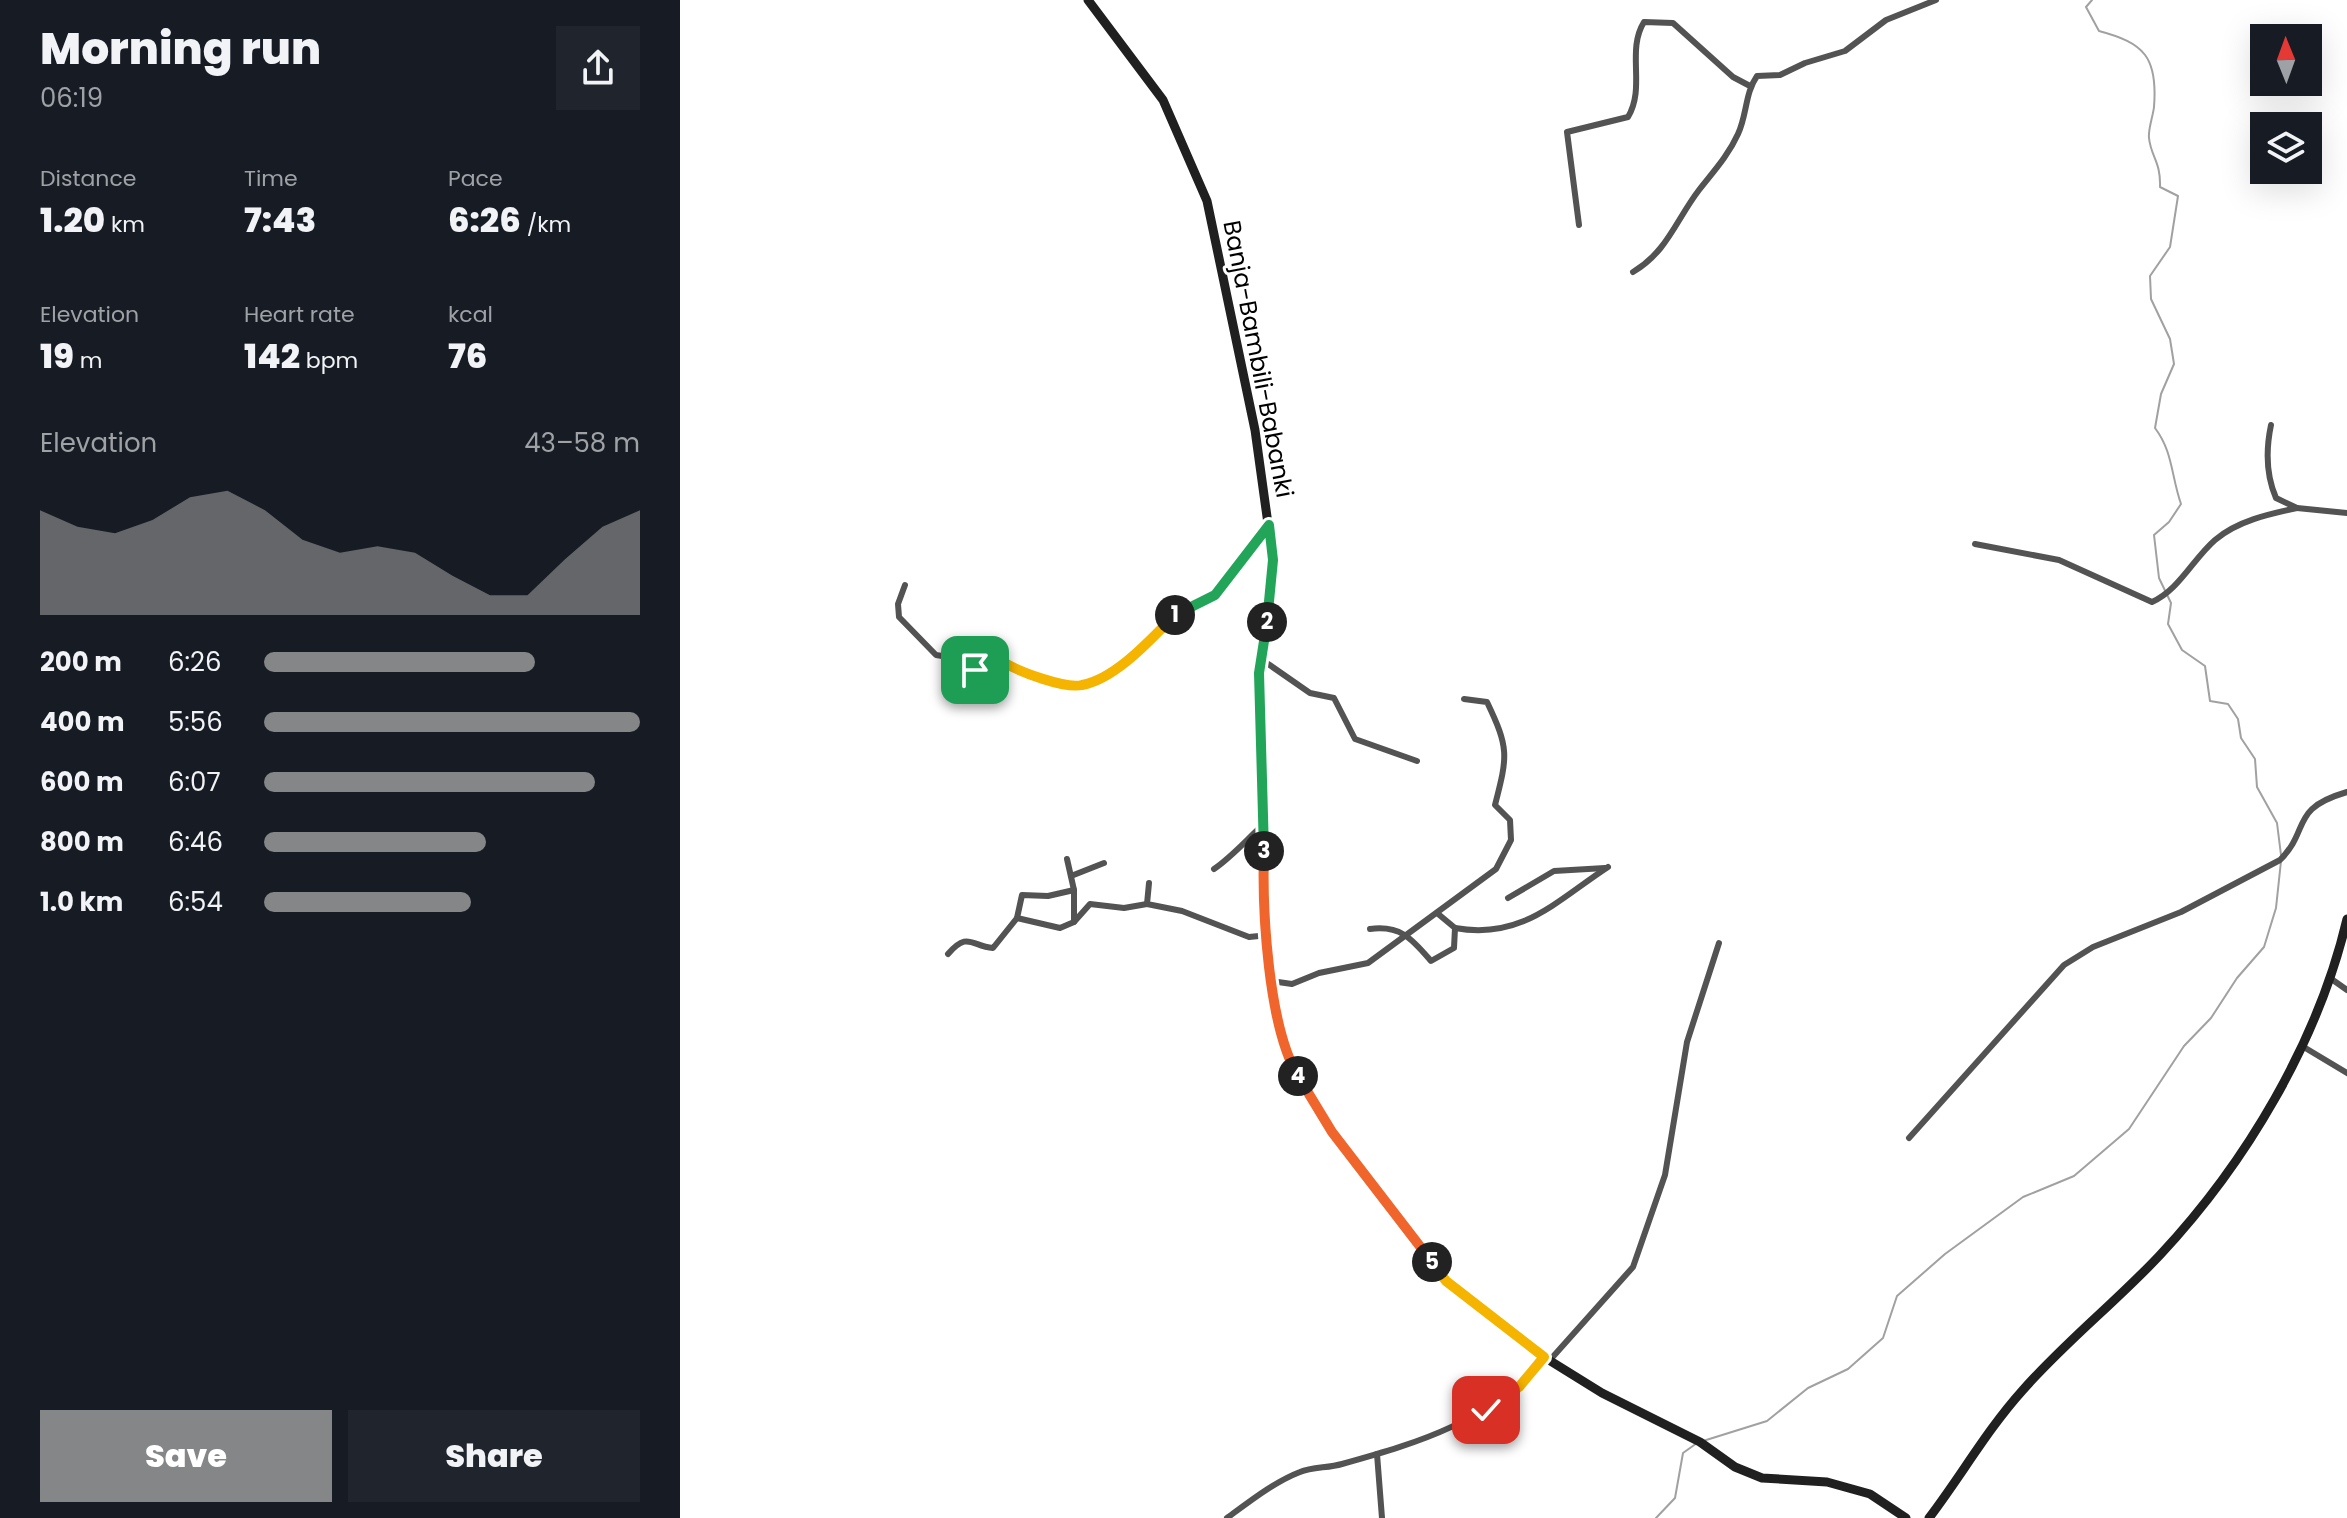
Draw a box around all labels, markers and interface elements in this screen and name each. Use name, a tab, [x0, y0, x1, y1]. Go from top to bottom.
text: Morning run	[40, 18, 321, 79]
north arrow	[2250, 24, 2322, 96]
map controls	[2250, 24, 2322, 184]
button: share	[556, 26, 640, 110]
text: 06:19	[40, 80, 103, 116]
button: layers	[2250, 112, 2322, 184]
text: Distance	[40, 163, 136, 194]
text: Time	[244, 163, 298, 194]
text: Pace	[448, 163, 503, 194]
text: 1.20	[40, 196, 105, 244]
text: 7:43	[244, 196, 316, 244]
text: 6:26	[448, 196, 521, 244]
text: km	[105, 209, 145, 240]
text: /km	[521, 209, 571, 240]
street label: Banja-Bambili-Babanki	[1215, 218, 1302, 500]
text: Elevation	[40, 299, 139, 330]
text: Heart rate	[244, 299, 355, 330]
text: kcal	[448, 299, 493, 330]
text: 19	[40, 332, 74, 380]
text: 142	[244, 332, 300, 380]
text: 76	[448, 332, 487, 380]
text: m	[74, 345, 102, 376]
text: bpm	[300, 345, 358, 376]
text: Elevation	[40, 425, 157, 461]
text: 43–58 m	[524, 425, 640, 461]
pin: 1	[1155, 595, 1195, 635]
text: 1	[1171, 599, 1179, 630]
pin: 2	[1247, 602, 1287, 642]
text: 2	[1261, 606, 1273, 637]
pin	[941, 636, 1009, 704]
text: 200 m	[40, 644, 122, 680]
text: 6:26	[168, 644, 222, 680]
icon: arrive	[953, 648, 997, 692]
text: 400 m	[40, 704, 125, 740]
text: 5:56	[168, 704, 223, 740]
text: 600 m	[40, 764, 124, 800]
text: 6:07	[168, 764, 221, 800]
text: 800 m	[40, 824, 124, 860]
text: 6:46	[168, 824, 223, 860]
pin: 3	[1244, 831, 1284, 871]
text: 3	[1257, 835, 1271, 866]
text: 1.0 km	[40, 884, 123, 920]
text: 6:54	[168, 884, 223, 920]
pin: 4	[1278, 1056, 1318, 1096]
text: 4	[1291, 1060, 1305, 1091]
pin: 5	[1412, 1242, 1452, 1282]
text: 5	[1425, 1246, 1439, 1277]
pin	[1452, 1376, 1520, 1444]
icon: check	[1464, 1388, 1508, 1432]
button: Save	[40, 1410, 332, 1502]
button: Share	[348, 1410, 640, 1502]

